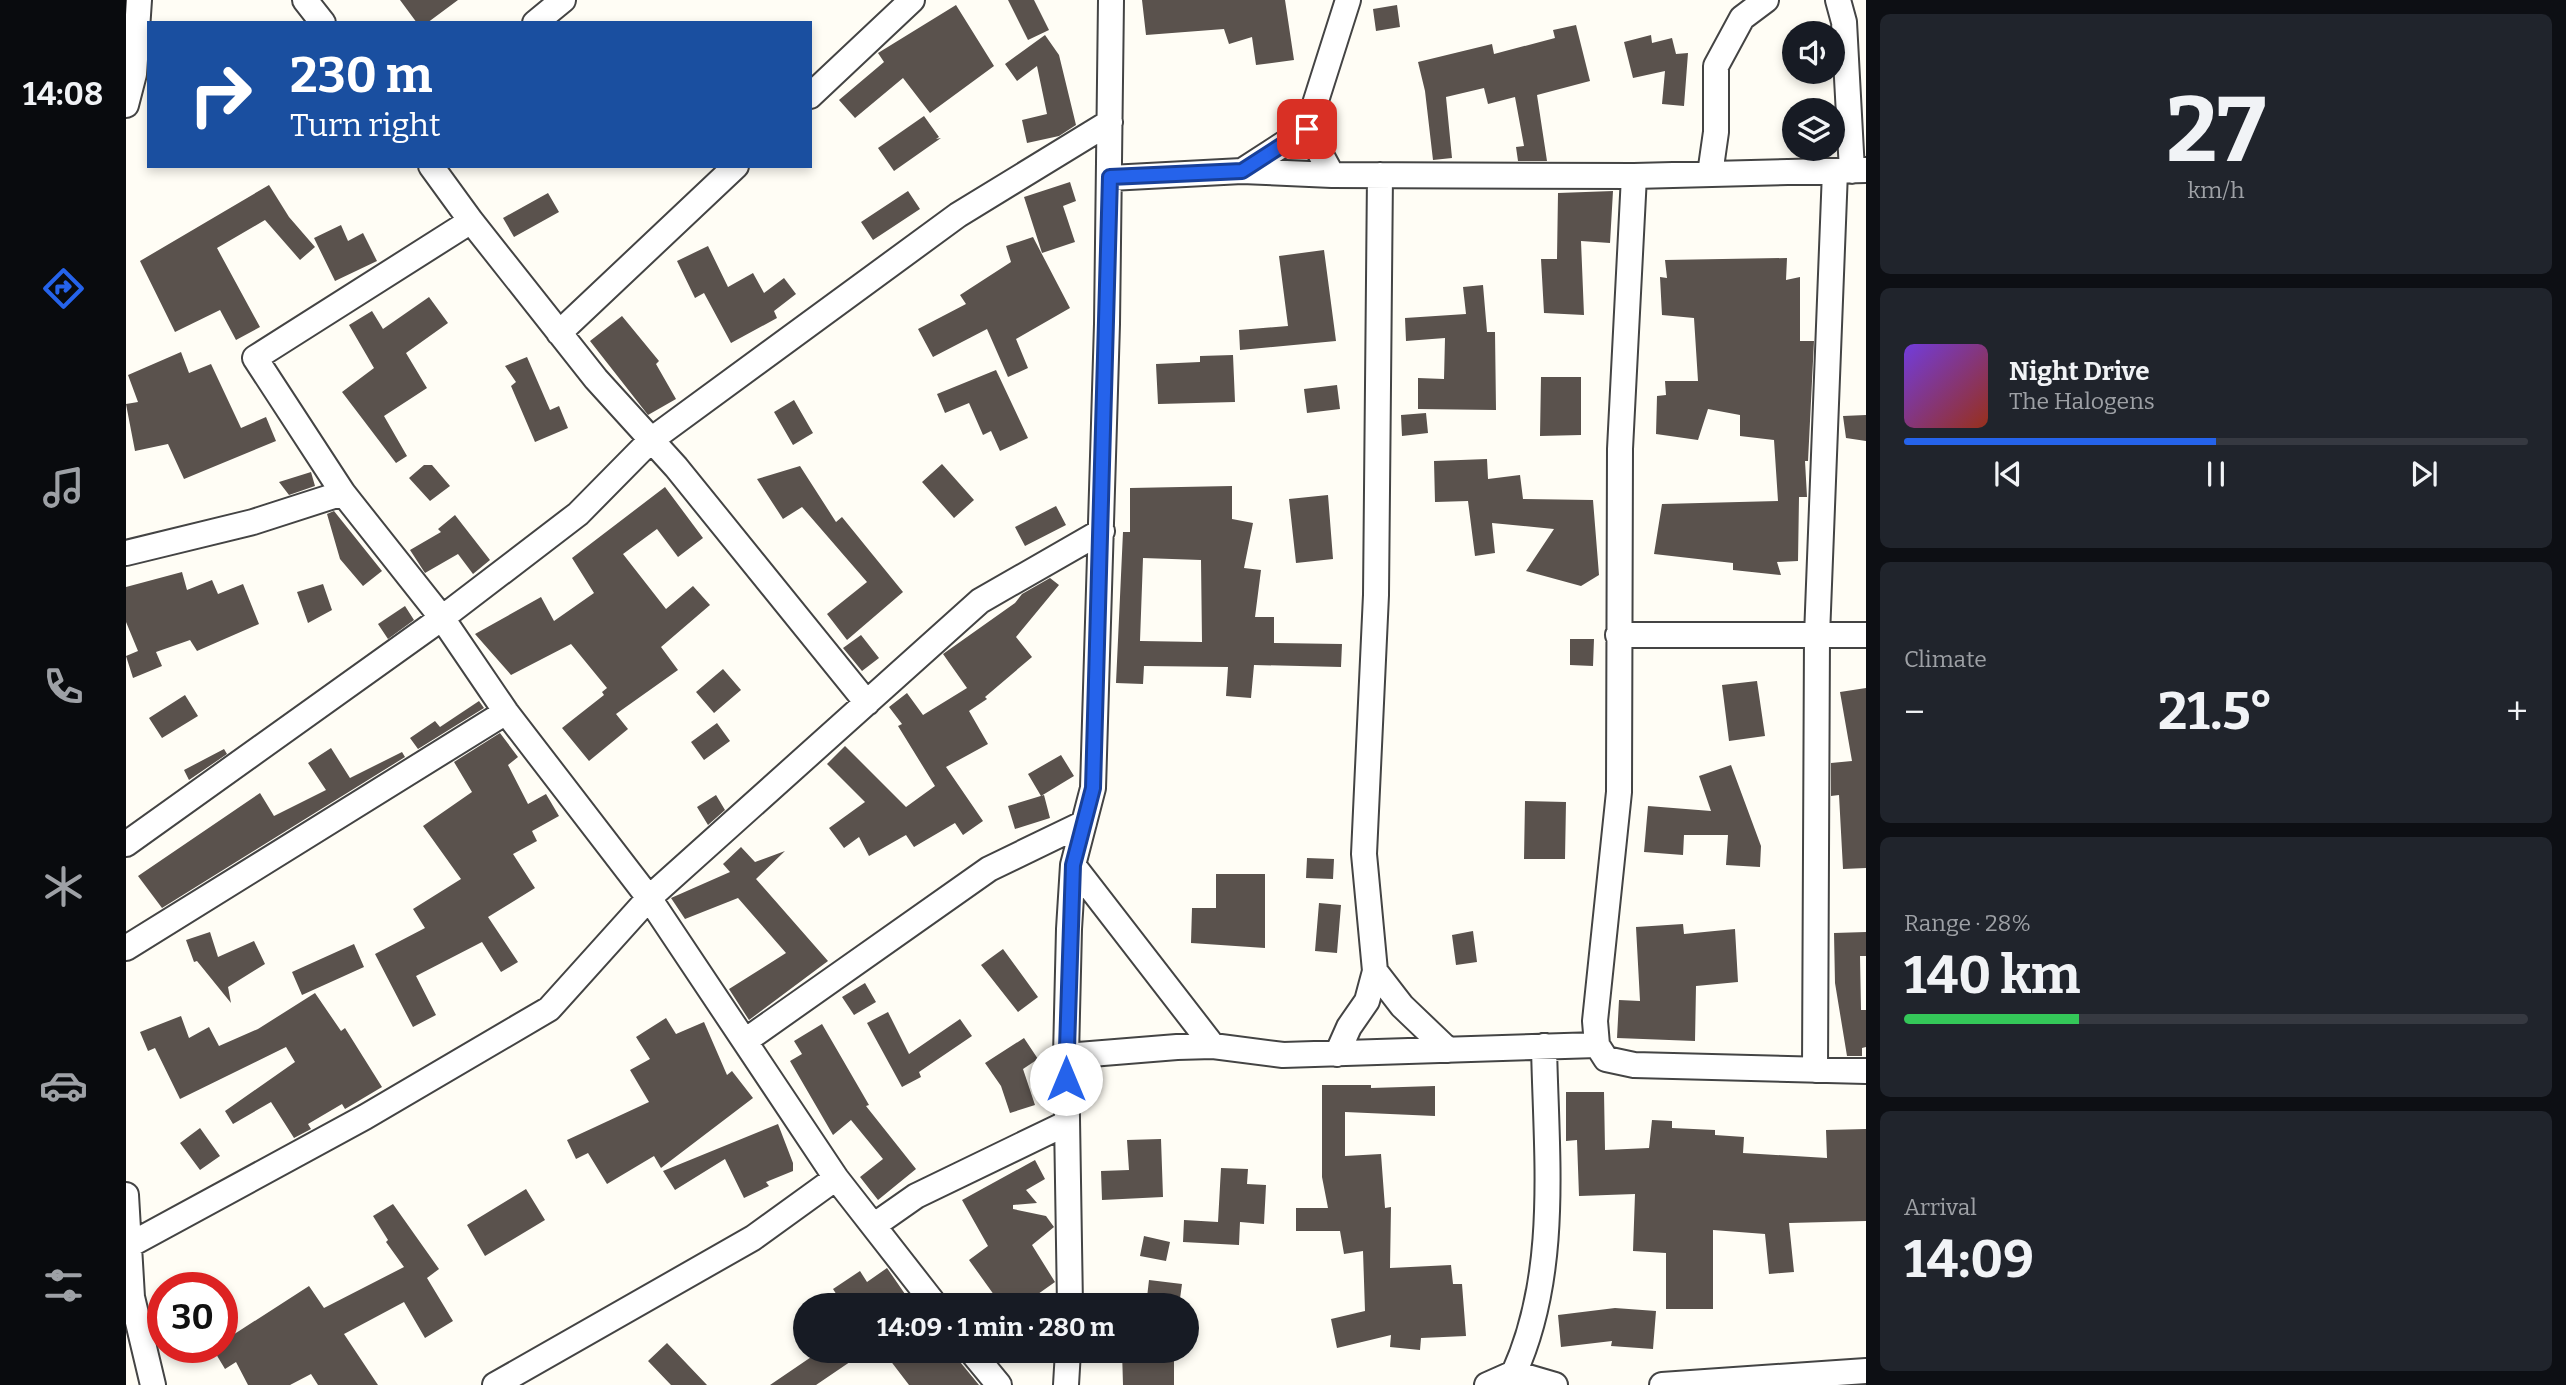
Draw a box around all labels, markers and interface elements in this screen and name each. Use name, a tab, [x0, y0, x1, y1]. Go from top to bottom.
map controls	[1782, 21, 1845, 161]
button: sound	[1782, 21, 1845, 84]
text: 230 m	[290, 46, 433, 105]
icon: right	[175, 49, 266, 140]
text: 14:08	[23, 75, 103, 113]
text: 27	[2166, 76, 2266, 185]
button: layers	[1782, 98, 1845, 161]
pin	[1277, 99, 1337, 159]
text: Turn right	[290, 106, 441, 144]
icon: arrive	[1288, 110, 1326, 148]
text: km/h	[2188, 176, 2244, 204]
icon: directions	[39, 264, 88, 313]
text: Night Drive	[2009, 356, 2150, 387]
text: The Halogens	[2009, 387, 2155, 415]
icon: previous	[1989, 455, 2027, 493]
icon: pause	[2197, 455, 2235, 493]
icon: next	[2405, 455, 2443, 493]
icon: music	[39, 463, 88, 512]
text: Climate	[1904, 645, 1987, 673]
icon: phone	[39, 662, 88, 711]
text: 21.5°	[2158, 680, 2273, 743]
text: −	[1904, 689, 1925, 735]
text: +	[2506, 689, 2528, 735]
icon: climate	[39, 862, 88, 911]
text: Range · 28%	[1904, 909, 2031, 937]
text: 140 km	[1904, 944, 2080, 1007]
position arrow	[1029, 1042, 1103, 1116]
icon: car	[39, 1061, 88, 1110]
text: Arrival	[1904, 1193, 1977, 1221]
text: 14:09	[1904, 1228, 2034, 1291]
icon: filters	[39, 1261, 88, 1310]
speed limit sign: 30	[147, 1272, 238, 1363]
text: 14:09 · 1 min · 280 m	[877, 1312, 1115, 1343]

